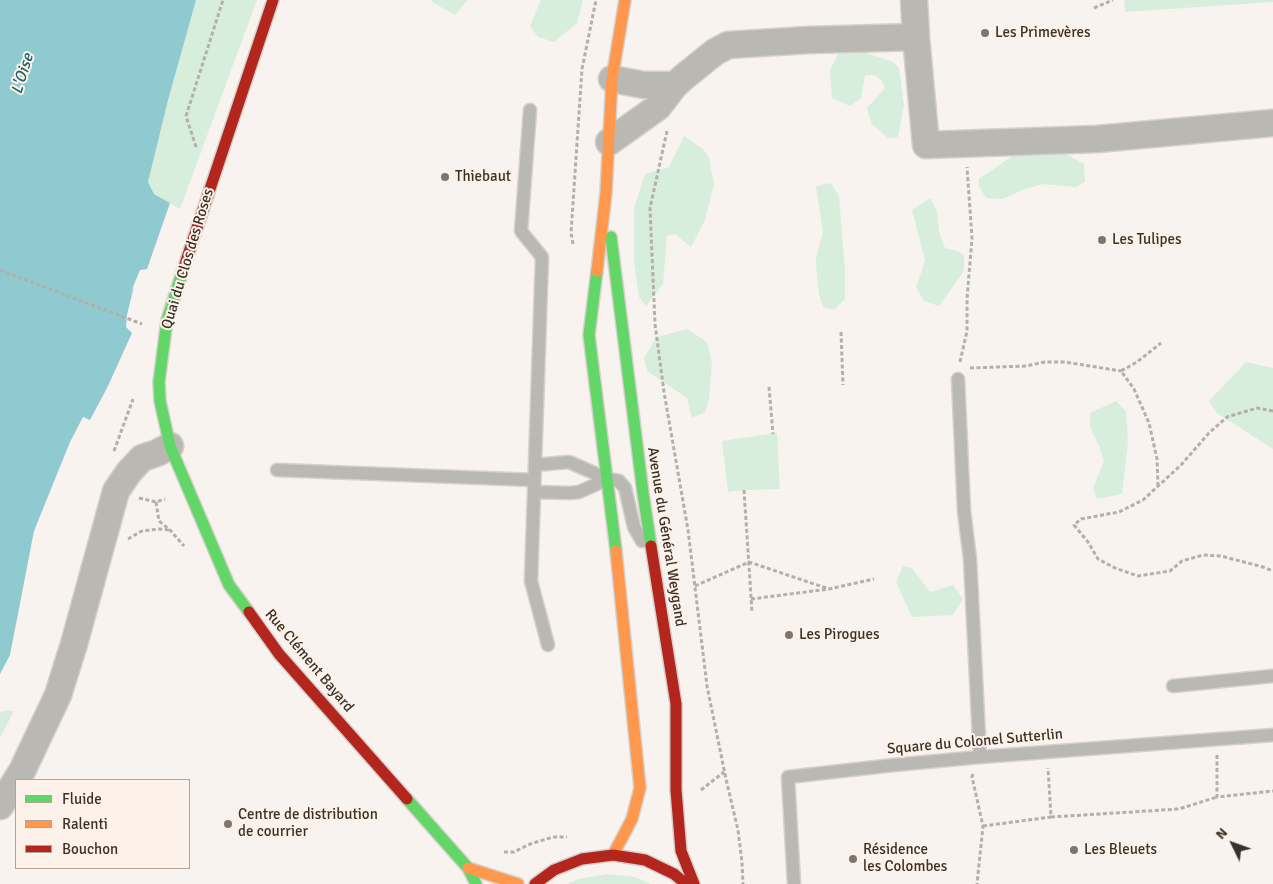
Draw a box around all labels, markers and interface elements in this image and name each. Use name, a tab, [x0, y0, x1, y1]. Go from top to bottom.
place label: Les Primevères	[995, 24, 1091, 42]
marker: Les Primevères	[979, 27, 991, 39]
water label: L'Oise	[8, 51, 38, 97]
place label: Thiebaut	[455, 168, 511, 186]
marker: Thiebaut	[439, 171, 451, 183]
street label: Quai du Clos des Roses	[158, 187, 218, 331]
place label: Les Tulipes	[1112, 231, 1182, 249]
marker: Les Tulipes	[1096, 234, 1108, 246]
street label: Avenue du Général Weygand	[643, 446, 689, 628]
street label: Rue Clément Bayard	[261, 606, 357, 716]
place label: Les Pirogues	[799, 626, 880, 644]
marker: Les Pirogues	[783, 629, 795, 641]
street label: Square du Colonel Sutterlin	[886, 725, 1064, 759]
legend	[15, 779, 190, 869]
text: Fluide	[62, 790, 102, 808]
place label: Centre de distribution de courrier	[238, 806, 378, 841]
text: Ralenti	[62, 815, 108, 833]
marker: Centre de distribution de courrier	[222, 818, 234, 830]
north arrow	[1208, 819, 1258, 869]
text: N	[1212, 824, 1231, 843]
text: Bouchon	[62, 840, 118, 858]
place label: Résidence les Colombes	[863, 841, 947, 876]
place label: Les Bleuets	[1084, 841, 1157, 859]
marker: Les Bleuets	[1068, 844, 1080, 856]
marker: Résidence les Colombes	[847, 853, 859, 865]

